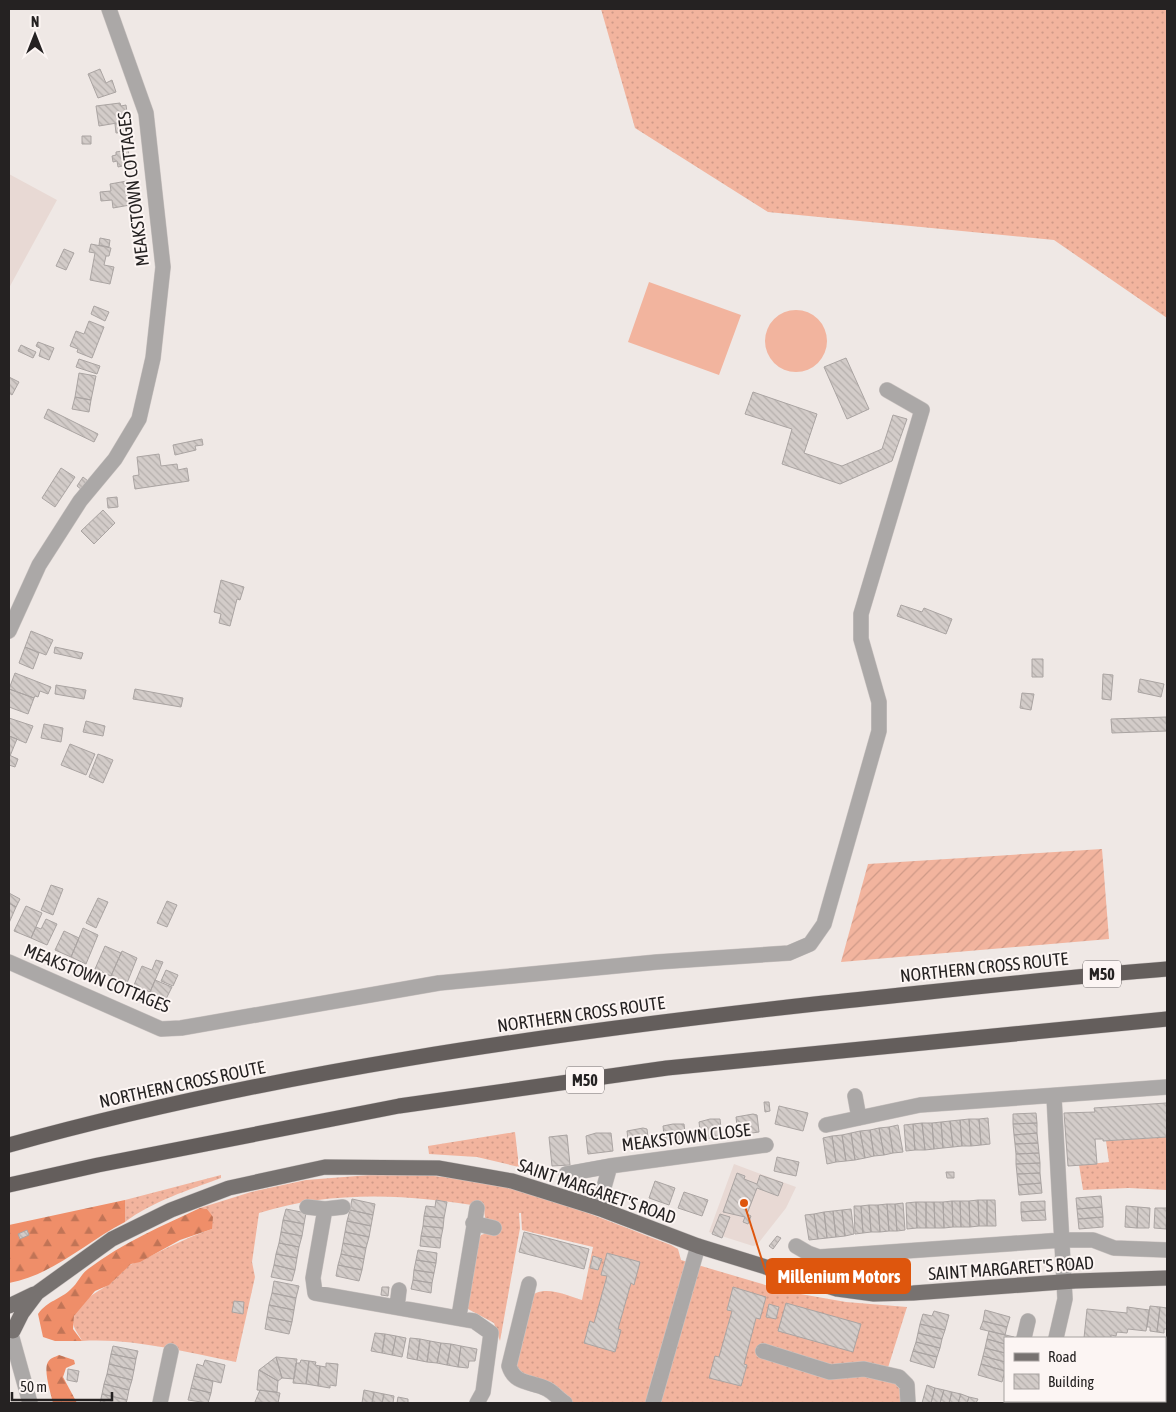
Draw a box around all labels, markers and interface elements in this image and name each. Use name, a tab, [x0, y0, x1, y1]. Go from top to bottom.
north arrow	[10, 10, 60, 60]
text: N	[31, 14, 39, 30]
street label: MEAKSTOWN COTTAGES	[113, 110, 153, 267]
street label: MEAKSTOWN COTTAGES	[21, 939, 173, 1017]
street label: NORTHERN CROSS ROUTE	[899, 948, 1069, 986]
road number: M50	[1083, 961, 1121, 988]
street label: NORTHERN CROSS ROUTE	[496, 992, 666, 1036]
street label: NORTHERN CROSS ROUTE	[97, 1056, 267, 1112]
road number: M50	[566, 1066, 604, 1094]
street label: MEAKSTOWN CLOSE	[621, 1119, 752, 1155]
street label: SAINT MARGARET'S ROAD	[515, 1154, 679, 1228]
street label: SAINT MARGARET'S ROAD	[927, 1252, 1095, 1284]
callout: Millenium Motors	[767, 1259, 910, 1293]
text: Millenium Motors	[778, 1265, 901, 1287]
legend	[1004, 1337, 1166, 1402]
text: Road	[1048, 1348, 1077, 1365]
scale bar	[12, 1370, 112, 1402]
text: Building	[1048, 1373, 1094, 1390]
text: 50 m	[20, 1378, 47, 1395]

